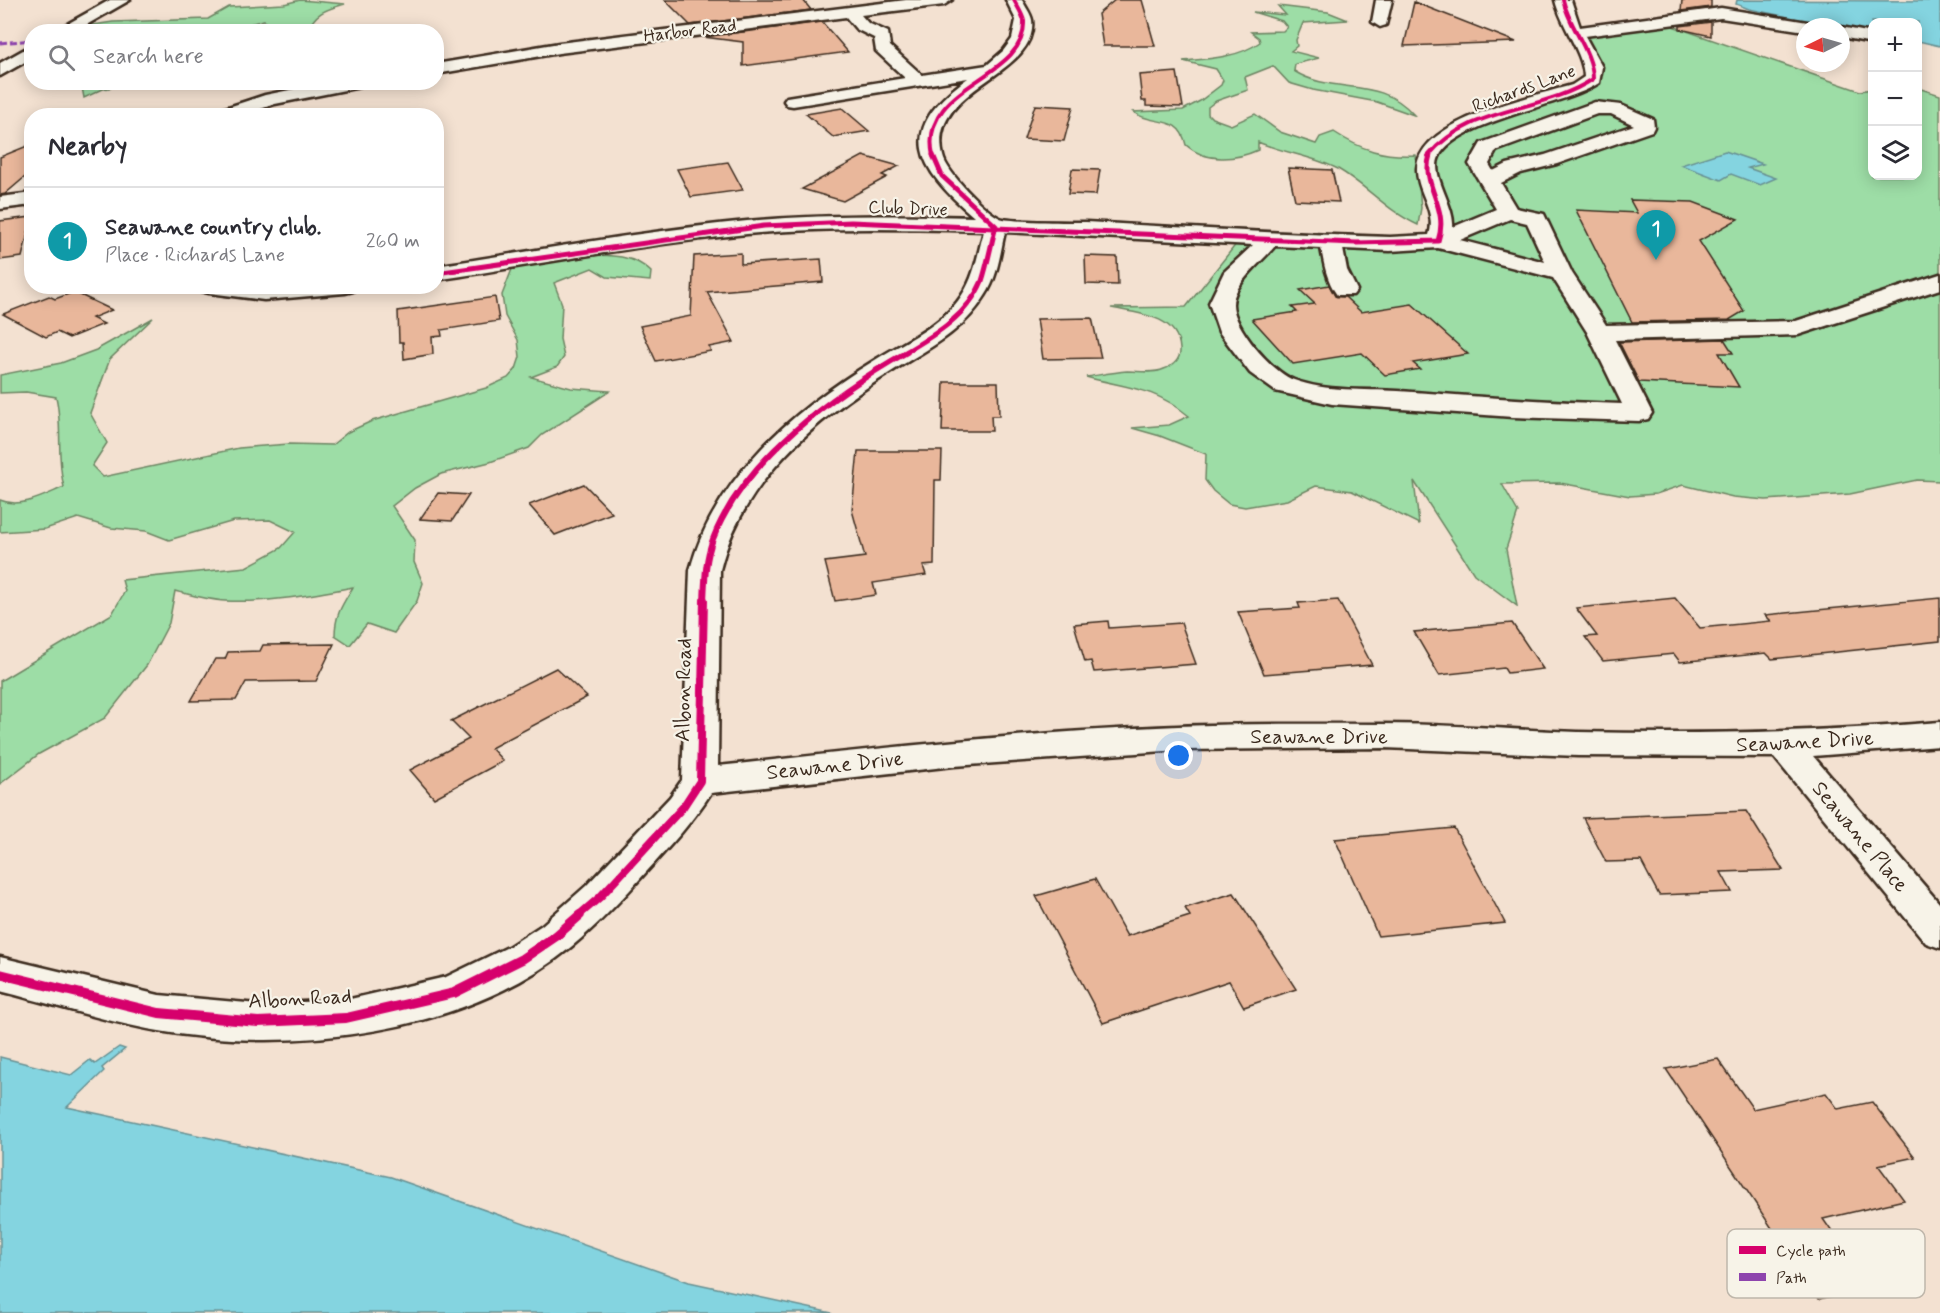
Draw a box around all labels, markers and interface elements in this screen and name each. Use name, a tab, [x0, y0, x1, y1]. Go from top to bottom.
street label: Harbor Road	[642, 13, 738, 49]
north arrow	[1796, 18, 1850, 72]
map controls	[1868, 18, 1922, 180]
button: +	[1868, 18, 1922, 72]
search box	[24, 24, 444, 90]
icon: search	[45, 41, 78, 74]
text: Search here	[93, 43, 204, 71]
street label: Richards Lane	[1469, 59, 1579, 119]
button: −	[1868, 72, 1922, 126]
button: layers	[1868, 126, 1922, 180]
text: Nearby	[48, 130, 127, 164]
street label: Club Drive	[868, 196, 948, 222]
pin: 1	[1636, 210, 1676, 260]
text: Seawane country club.	[105, 214, 321, 242]
text: 1	[63, 228, 72, 255]
text: 260 m	[366, 228, 420, 255]
text: Place · Richards Lane	[105, 242, 285, 269]
street label: Albon Road	[669, 638, 699, 742]
street label: Seawane Drive	[1250, 723, 1388, 751]
street label: Seawane Drive	[1736, 724, 1875, 760]
your location	[1164, 741, 1193, 770]
street label: Seawane Drive	[765, 745, 905, 787]
street label: Seawane Place	[1805, 776, 1915, 899]
street label: Albon Road	[247, 982, 353, 1016]
legend	[1727, 1229, 1925, 1298]
text: Cycle path	[1776, 1241, 1846, 1262]
text: Path	[1776, 1268, 1807, 1289]

